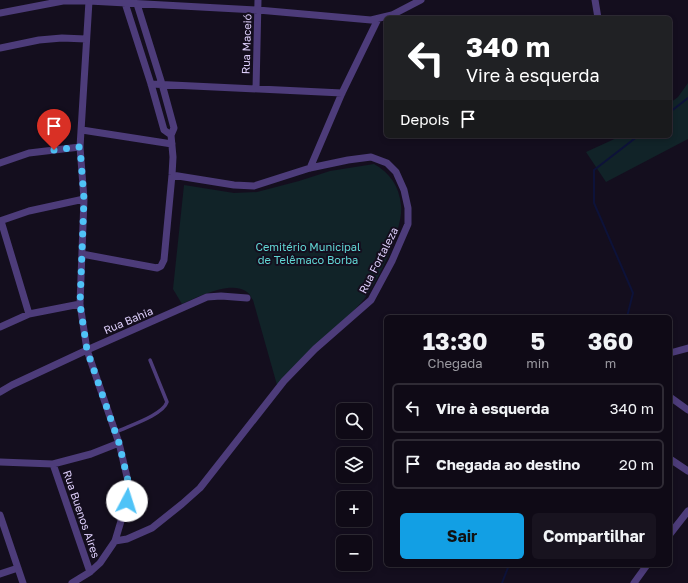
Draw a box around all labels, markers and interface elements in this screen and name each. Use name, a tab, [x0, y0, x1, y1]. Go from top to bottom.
street label: Rua Maceió	[238, 13, 254, 74]
text: 340 m	[466, 30, 550, 63]
icon: left	[400, 32, 452, 84]
text: Vire à esquerda	[466, 64, 600, 86]
icon: arrive	[457, 108, 479, 130]
pin	[37, 109, 71, 150]
text: Depois	[400, 110, 449, 128]
icon: arrive	[43, 115, 65, 137]
street label: Rua Fortaleza	[356, 225, 400, 295]
park label: Cemitério Municipal de Telêmaco Borba	[255, 240, 361, 266]
street label: Rua Bahia	[101, 304, 155, 336]
text: 13:30	[423, 326, 488, 355]
text: 5	[530, 326, 545, 355]
text: 360	[588, 326, 633, 355]
text: Chegada	[428, 355, 483, 371]
text: min	[526, 355, 549, 371]
text: m	[605, 355, 616, 371]
icon: left	[402, 397, 424, 419]
text: Vire à esquerda	[436, 399, 549, 417]
text: 340 m	[610, 399, 654, 417]
map controls	[336, 403, 372, 571]
button: search	[336, 403, 372, 439]
button: layers	[336, 447, 372, 483]
icon: arrive	[402, 453, 424, 475]
text: Chegada ao destino	[436, 455, 580, 473]
text: 20 m	[619, 455, 654, 473]
street label: Rua Buenos Aires	[61, 468, 103, 560]
position arrow	[106, 480, 148, 522]
button: +	[336, 491, 372, 527]
button: Sair	[400, 513, 524, 559]
button: Compartilhar	[532, 513, 656, 559]
button: −	[336, 535, 372, 571]

